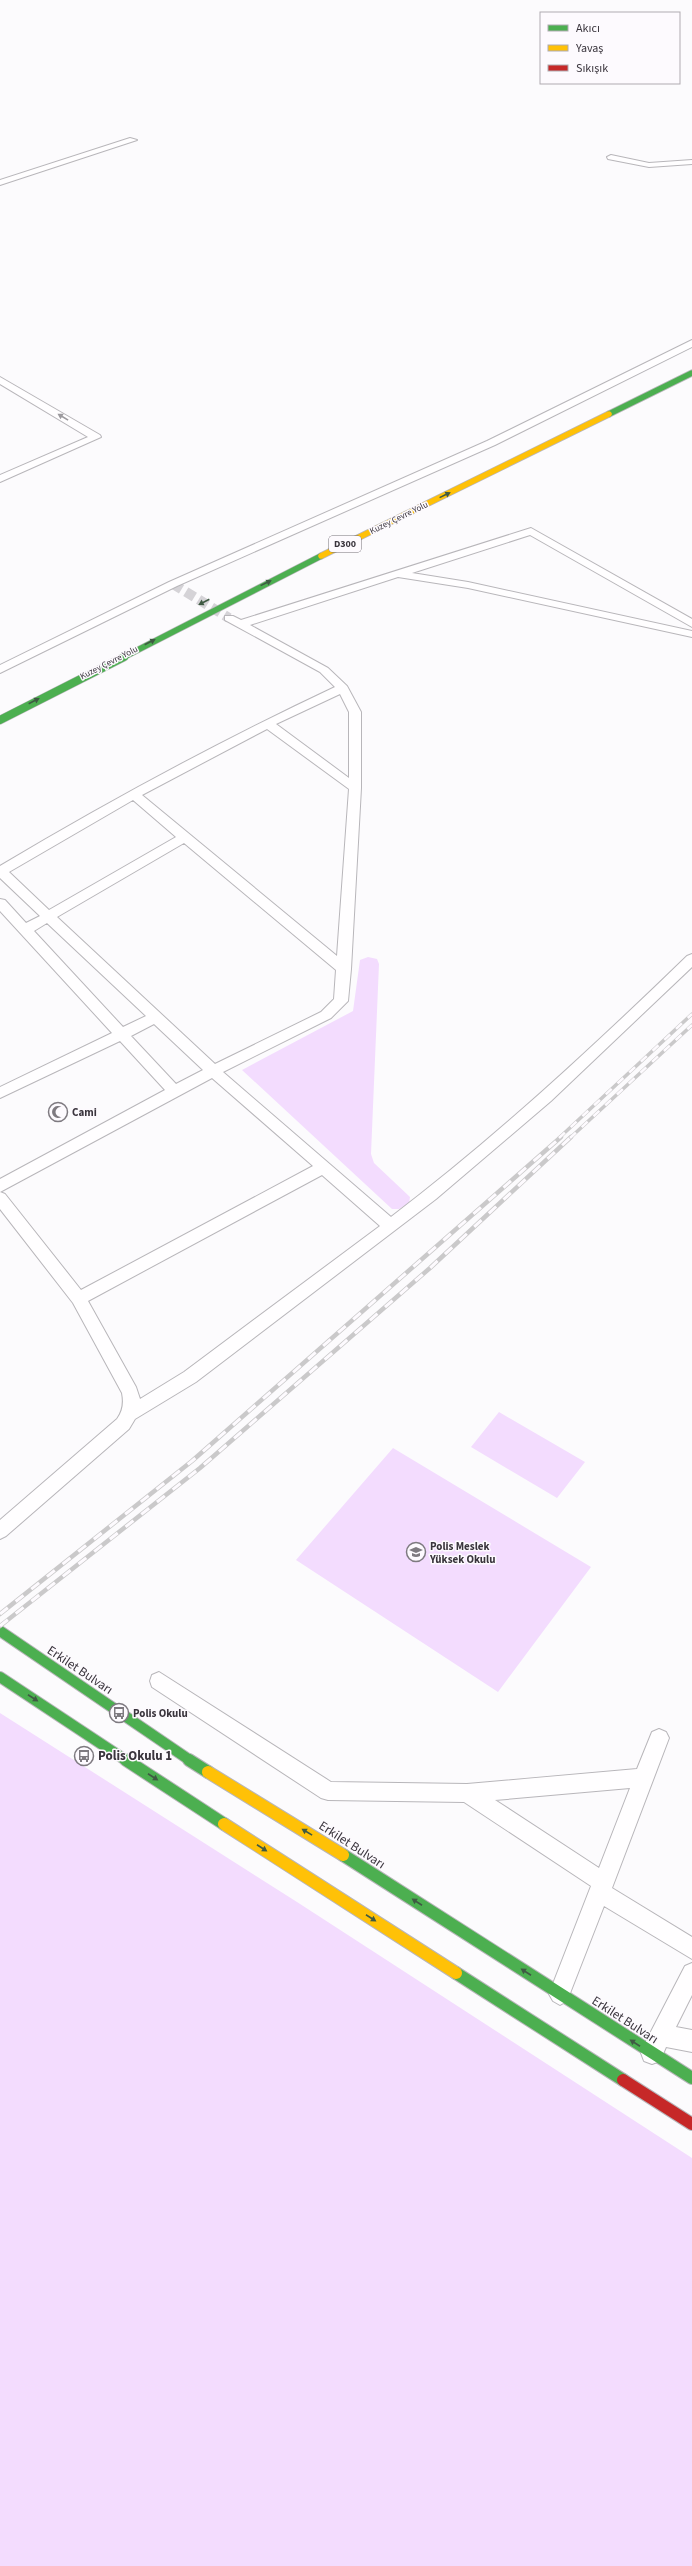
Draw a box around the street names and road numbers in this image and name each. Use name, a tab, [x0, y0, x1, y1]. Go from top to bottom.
street label: Kuzey Çevre Yolu	[368, 498, 430, 538]
road number: D300	[329, 536, 361, 552]
street label: Kuzey Çevre Yolu	[78, 643, 140, 683]
street label: Erkilet Bulvarı	[44, 1641, 116, 1699]
street label: Erkilet Bulvarı	[315, 1817, 389, 1873]
street label: Erkilet Bulvarı	[588, 1992, 662, 2048]

